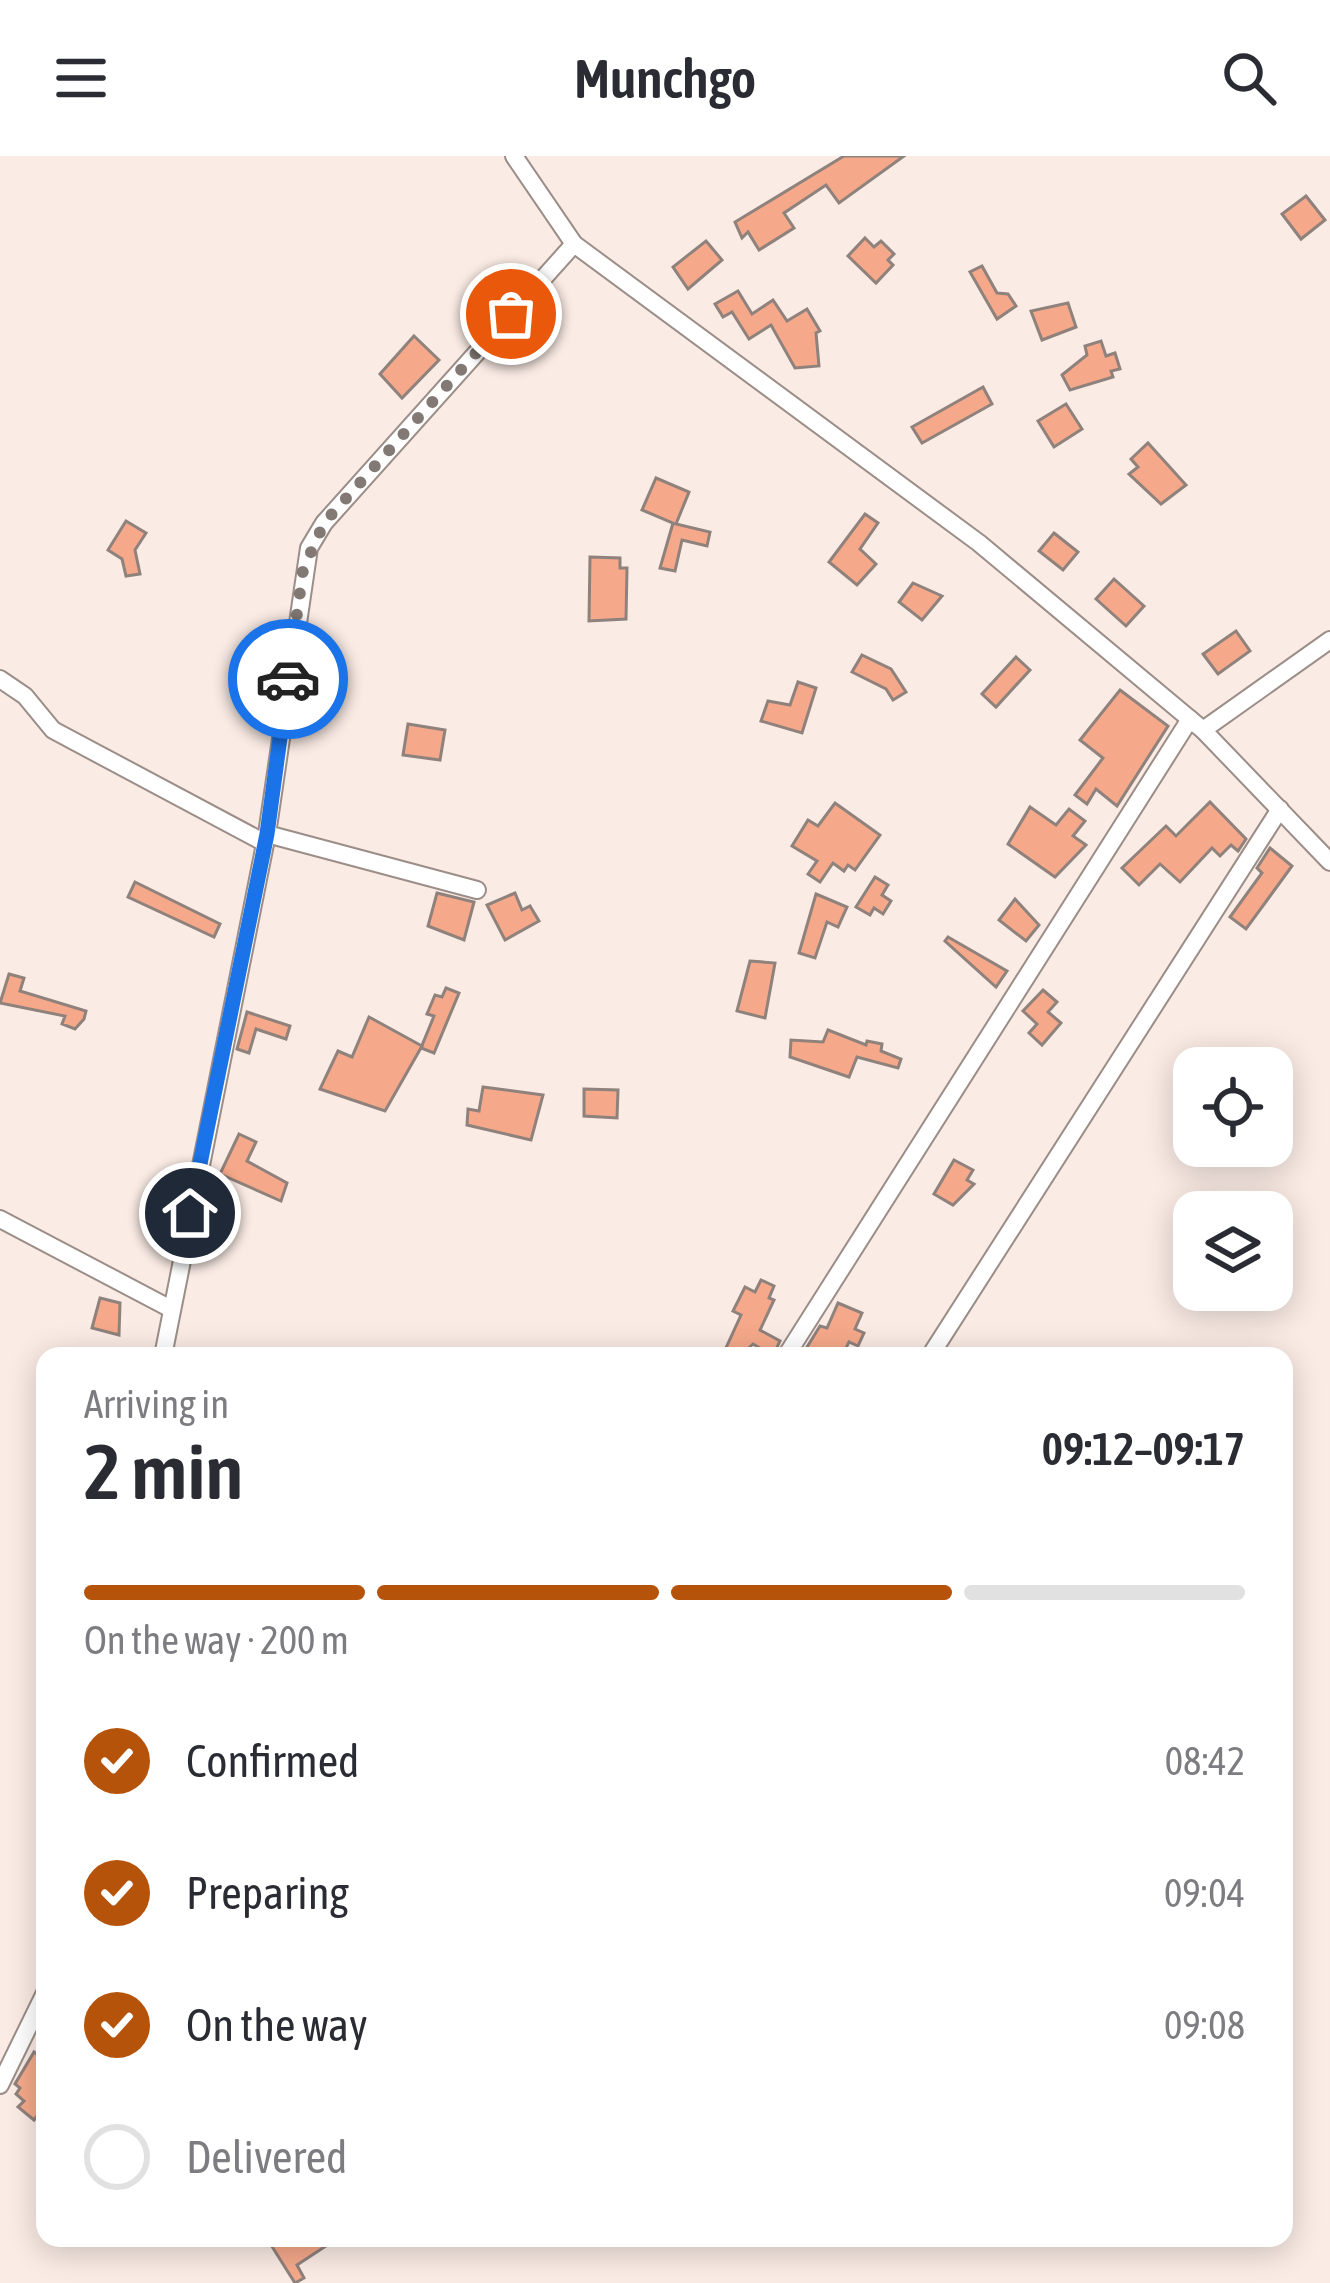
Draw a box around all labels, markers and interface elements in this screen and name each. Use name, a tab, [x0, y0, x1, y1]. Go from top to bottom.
icon: menu	[48, 45, 114, 111]
icon: search	[1216, 45, 1282, 111]
text: Munchgo	[574, 48, 756, 109]
pin	[460, 263, 562, 365]
icon: bag	[478, 281, 544, 347]
courier	[228, 619, 348, 739]
icon: car	[255, 646, 321, 712]
map controls	[1173, 1047, 1293, 1311]
button: locate	[1173, 1047, 1293, 1167]
pin	[139, 1162, 241, 1264]
icon: home	[157, 1180, 223, 1246]
button: layers	[1173, 1191, 1293, 1311]
text: Arriving in	[84, 1382, 229, 1426]
text: 09:12–09:17	[1042, 1423, 1245, 1475]
text: 2 min	[84, 1426, 243, 1516]
text: On the way · 200 m	[84, 1618, 349, 1662]
icon: check	[84, 1728, 150, 1794]
text: Confirmed	[186, 1735, 359, 1787]
text: 08:42	[1165, 1739, 1245, 1783]
icon: check	[84, 1860, 150, 1926]
text: Preparing	[186, 1867, 349, 1919]
text: 09:04	[1164, 1871, 1245, 1915]
icon: check	[84, 1992, 150, 2058]
text: On the way	[186, 1999, 368, 2051]
text: 09:08	[1164, 2003, 1245, 2047]
text: Delivered	[186, 2131, 347, 2183]

